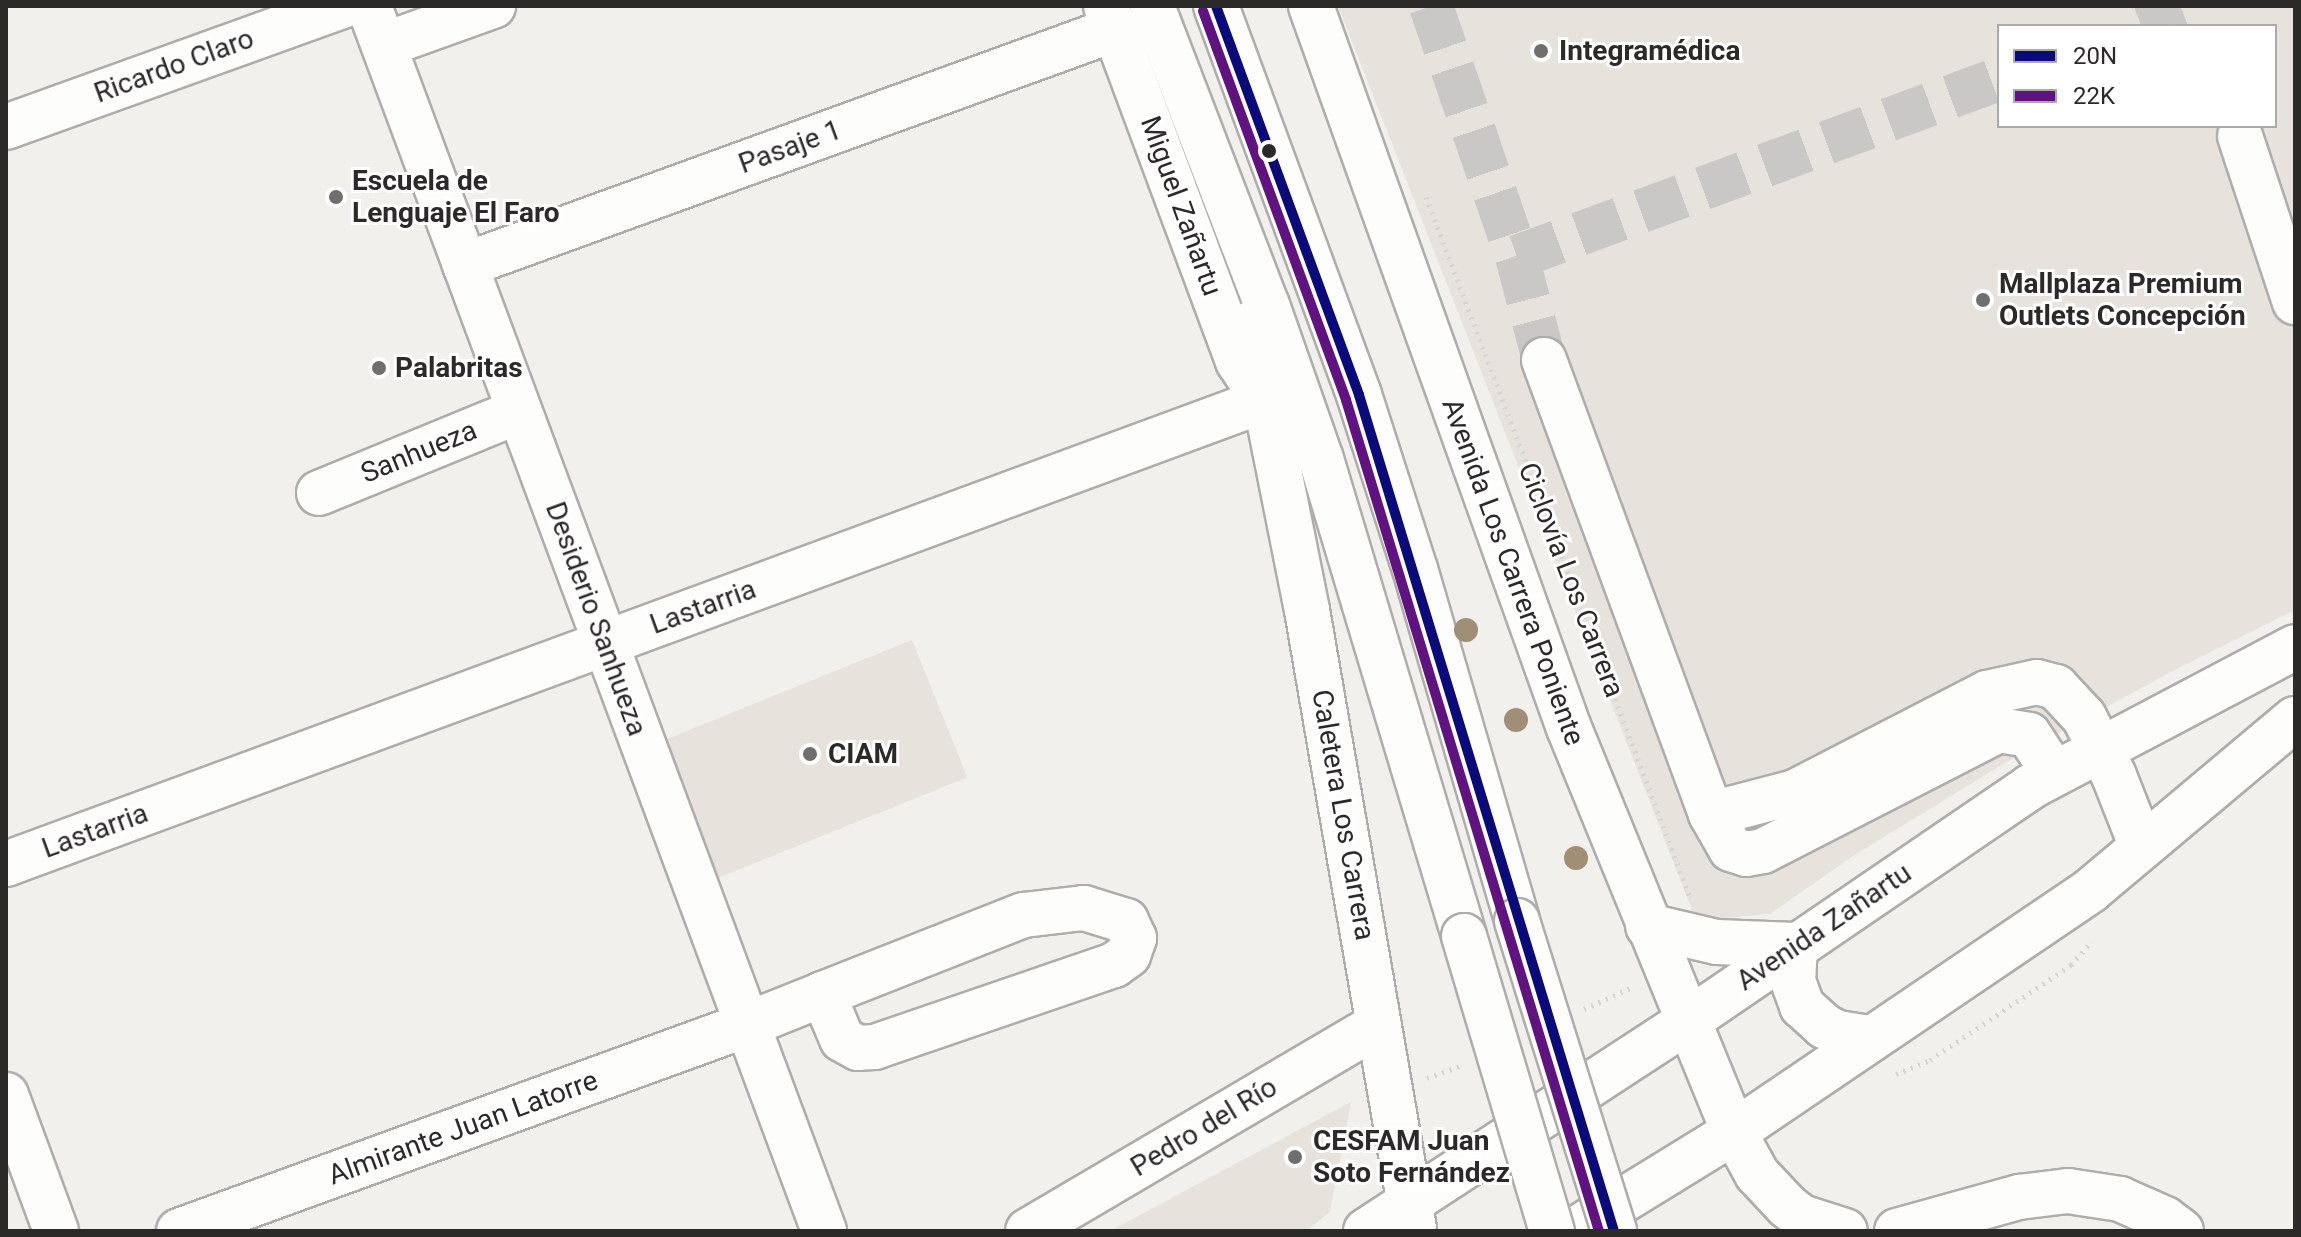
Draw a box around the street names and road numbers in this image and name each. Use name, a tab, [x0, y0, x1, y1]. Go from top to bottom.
street label: Ricardo Claro	[90, 22, 258, 110]
street label: Miguel Zañartu	[1133, 112, 1229, 300]
street label: Pasaje 1	[734, 113, 846, 181]
street label: Avenida Los Carrera Poniente	[1435, 394, 1591, 750]
street label: Sanhueza	[356, 414, 482, 490]
street label: Ciclovía Los Carrera	[1511, 458, 1631, 702]
street label: Desiderio Sanhueza	[538, 497, 654, 741]
street label: Lastarria	[645, 572, 761, 642]
street label: Caletera Los Carrera	[1304, 687, 1382, 943]
street label: Lastarria	[37, 796, 153, 866]
street label: Avenida Zañartu	[1730, 856, 1918, 998]
street label: Almirante Juan Latorre	[324, 1064, 602, 1192]
street label: Pedro del Río	[1125, 1070, 1283, 1184]

